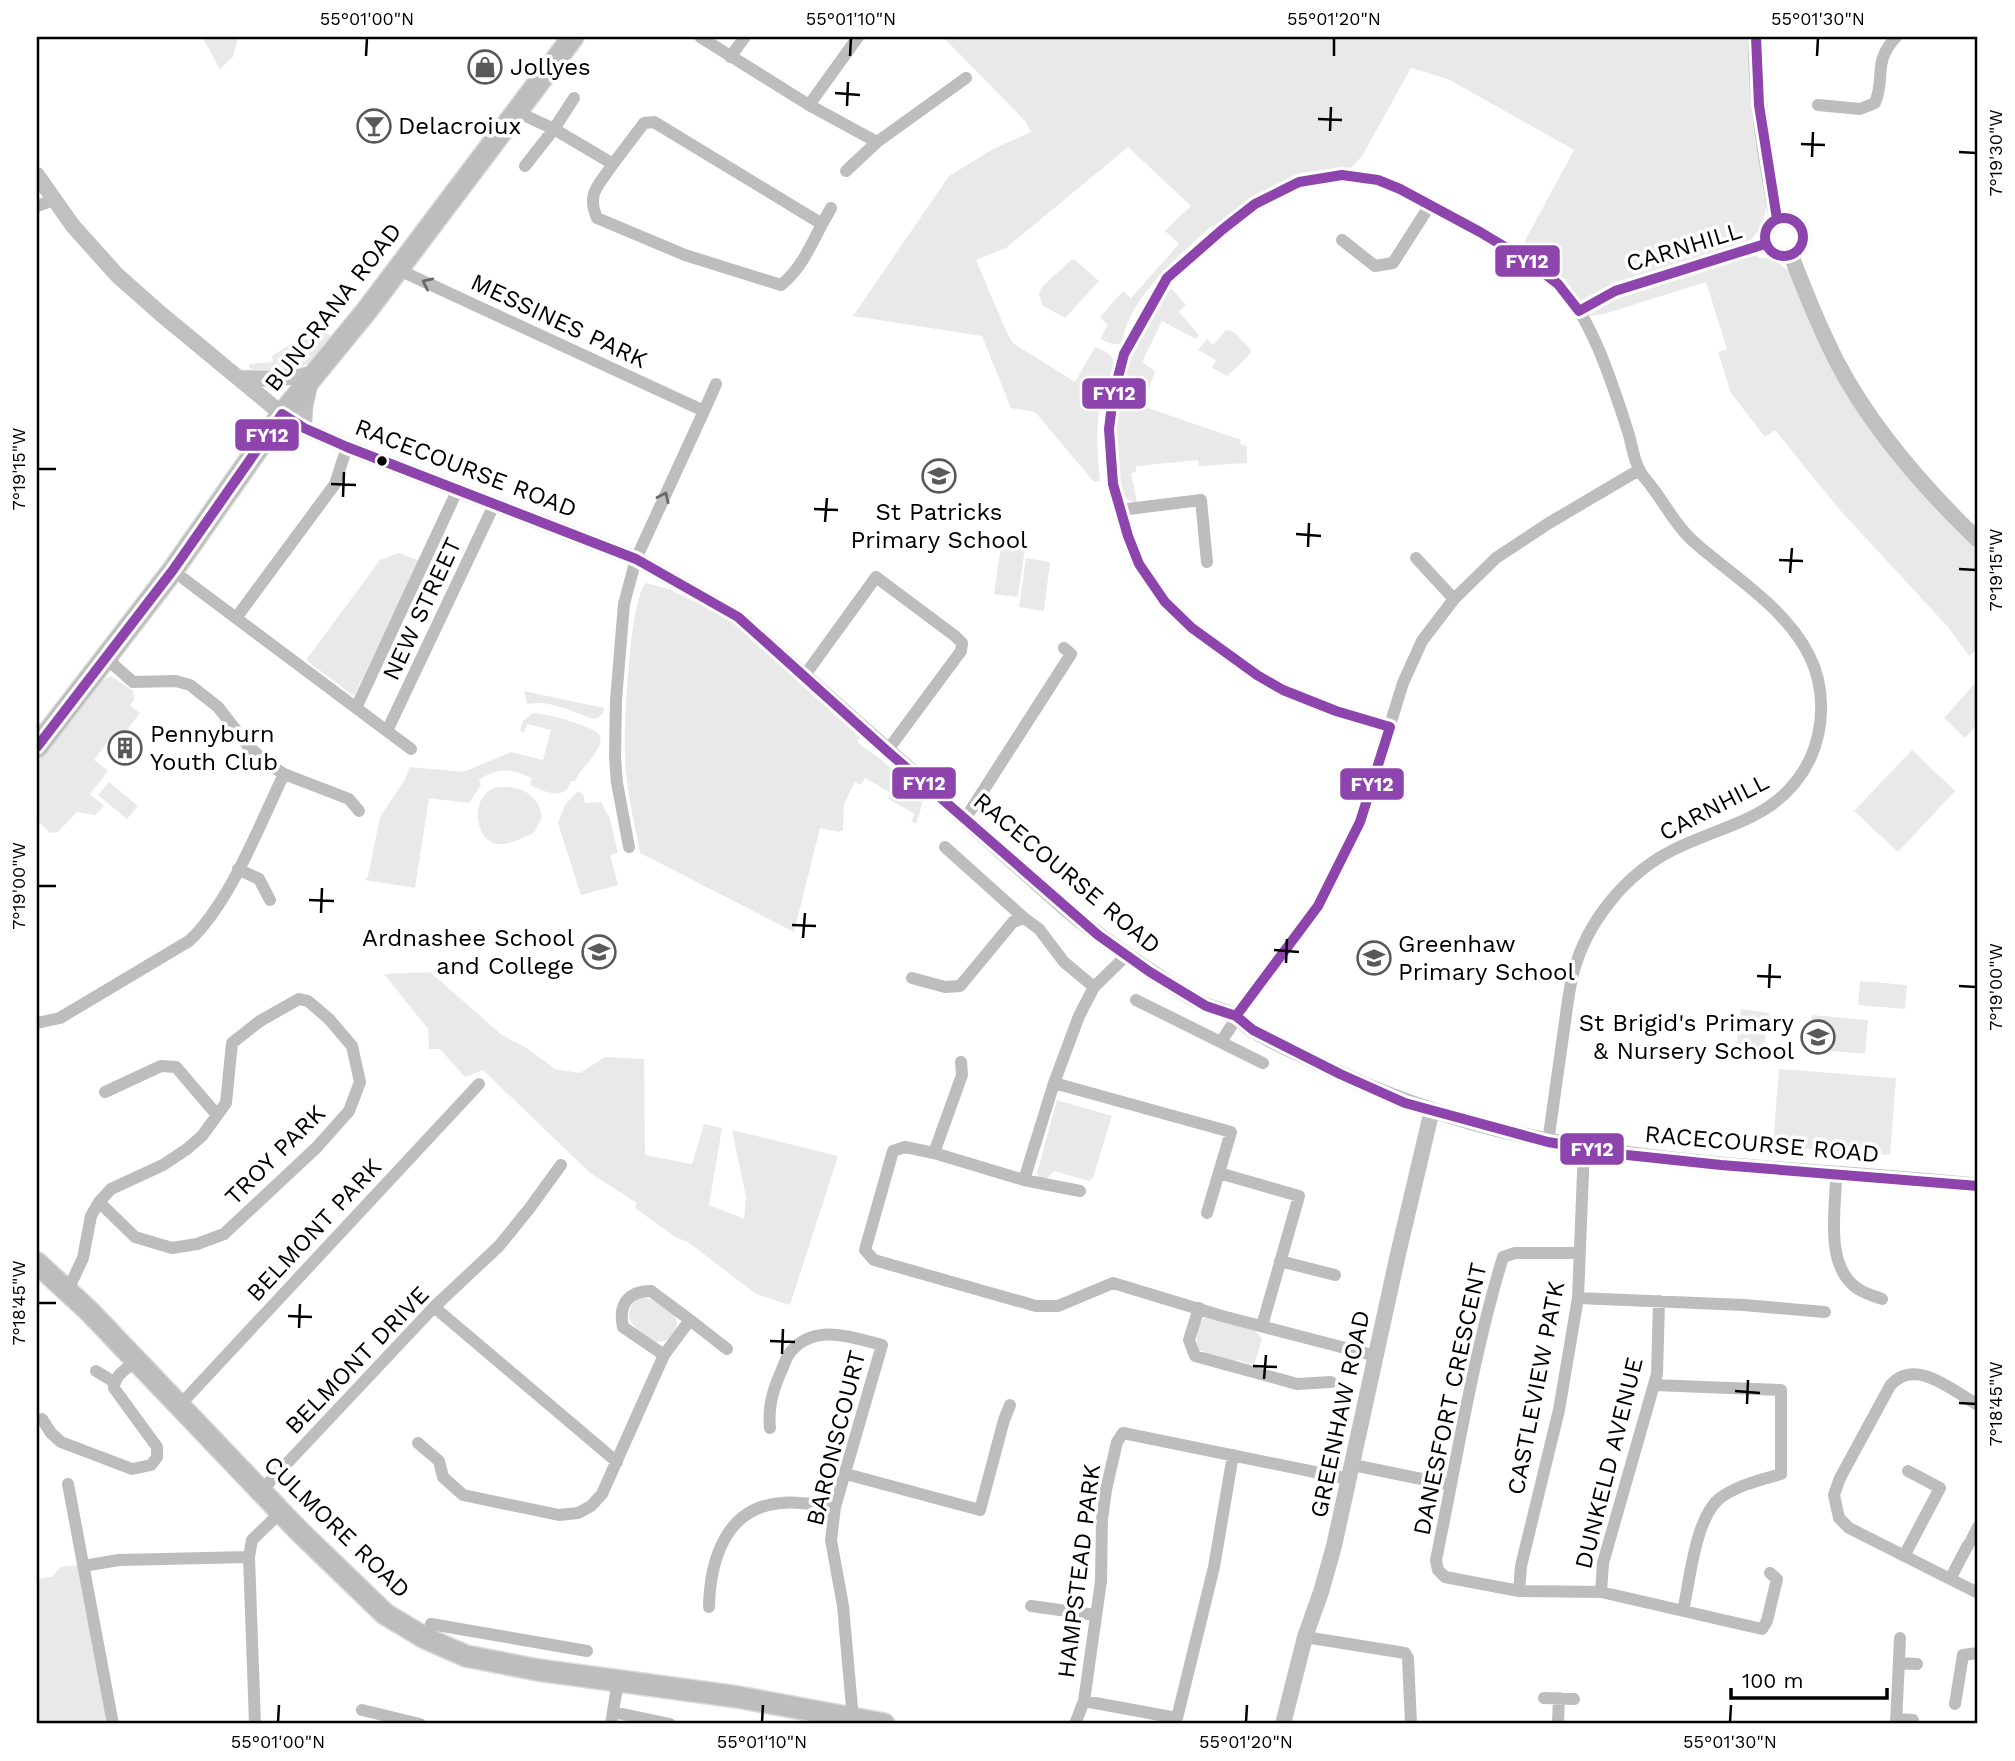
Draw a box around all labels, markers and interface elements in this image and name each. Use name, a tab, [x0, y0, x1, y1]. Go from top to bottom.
text: 55°01'00"N	[320, 8, 414, 29]
text: 55°01'10"N	[806, 8, 896, 29]
text: 55°01'20"N	[1287, 8, 1381, 29]
text: 55°01'30"N	[1771, 8, 1865, 29]
shop icon: Jollyes	[466, 48, 504, 86]
place label: Jollyes	[510, 53, 591, 81]
bar icon: Delacroiux	[355, 107, 393, 145]
text: 7°19'30"W	[1985, 110, 2006, 196]
place label: Delacroiux	[398, 112, 521, 140]
street label: CARNHILL	[1623, 216, 1745, 278]
street label: BUNCRANA ROAD	[259, 217, 407, 397]
line badge: FY12	[1494, 244, 1561, 278]
text: FY12	[1505, 250, 1549, 273]
street label: MESSINES PARK	[466, 268, 652, 374]
one-way arrow	[422, 277, 434, 291]
line badge: FY12	[1081, 377, 1147, 410]
text: FY12	[1092, 382, 1136, 405]
street label: RACECOURSE ROAD	[351, 413, 581, 523]
line badge: FY12	[234, 418, 300, 452]
text: FY12	[245, 424, 289, 447]
text: 7°19'15"W	[8, 428, 29, 510]
unlabelled marker	[375, 454, 389, 468]
school or university icon: St Patricks Primary School	[920, 457, 958, 495]
one-way arrow	[656, 492, 670, 504]
place label: St Patricks Primary School	[851, 498, 1028, 554]
text: 7°19'15"W	[1985, 529, 2006, 611]
street label: NEW STREET	[377, 533, 467, 685]
place label: Pennyburn Youth Club	[150, 720, 278, 776]
building icon: Pennyburn Youth Club	[106, 729, 144, 767]
line badge: FY12	[891, 766, 957, 800]
line badge: FY12	[1339, 767, 1405, 801]
street label: CARNHILL	[1654, 767, 1774, 847]
text: FY12	[902, 772, 946, 795]
text: FY12	[1350, 773, 1394, 796]
street label: RACECOURSE ROAD	[968, 787, 1166, 959]
text: 7°19'00"W	[8, 842, 29, 930]
place label: Ardnashee School and College	[362, 924, 575, 980]
place label: Greenhaw Primary School	[1398, 930, 1576, 986]
school or university icon: Ardnashee School and College	[580, 933, 618, 971]
school or university icon: Greenhaw Primary School	[1355, 939, 1393, 977]
text: 7°19'00"W	[1985, 943, 2006, 1031]
place label: St Brigid's Primary & Nursery School	[1579, 1009, 1795, 1065]
school or university icon: St Brigid's Primary & Nursery School	[1799, 1018, 1837, 1056]
street label: TROY PARK	[219, 1099, 331, 1211]
street label: RACECOURSE ROAD	[1644, 1120, 1880, 1168]
line badge: FY12	[1559, 1132, 1625, 1166]
text: FY12	[1570, 1138, 1614, 1161]
street label: BELMONT PARK	[241, 1153, 387, 1307]
text: 7°18'45"W	[8, 1260, 29, 1346]
street label: DANESFORT CRESCENT	[1407, 1260, 1493, 1538]
street label: CASTLEVIEW PATK	[1502, 1279, 1570, 1497]
street label: BELMONT DRIVE	[279, 1280, 435, 1440]
street label: GREENHAW ROAD	[1304, 1308, 1376, 1520]
street label: BARONSCOURT	[801, 1348, 871, 1528]
street label: DUNKELD AVENUE	[1569, 1354, 1649, 1572]
text: 7°18'45"W	[1985, 1361, 2006, 1447]
street label: CULMORE ROAD	[258, 1450, 416, 1604]
street label: HAMPSTEAD PARK	[1052, 1462, 1106, 1680]
scale bar	[1731, 1656, 1887, 1700]
text: 100 m	[1742, 1668, 1804, 1693]
text: 55°01'00"N	[231, 1731, 325, 1752]
text: 55°01'10"N	[717, 1731, 807, 1752]
text: 55°01'20"N	[1199, 1731, 1293, 1752]
text: 55°01'30"N	[1683, 1731, 1777, 1752]

